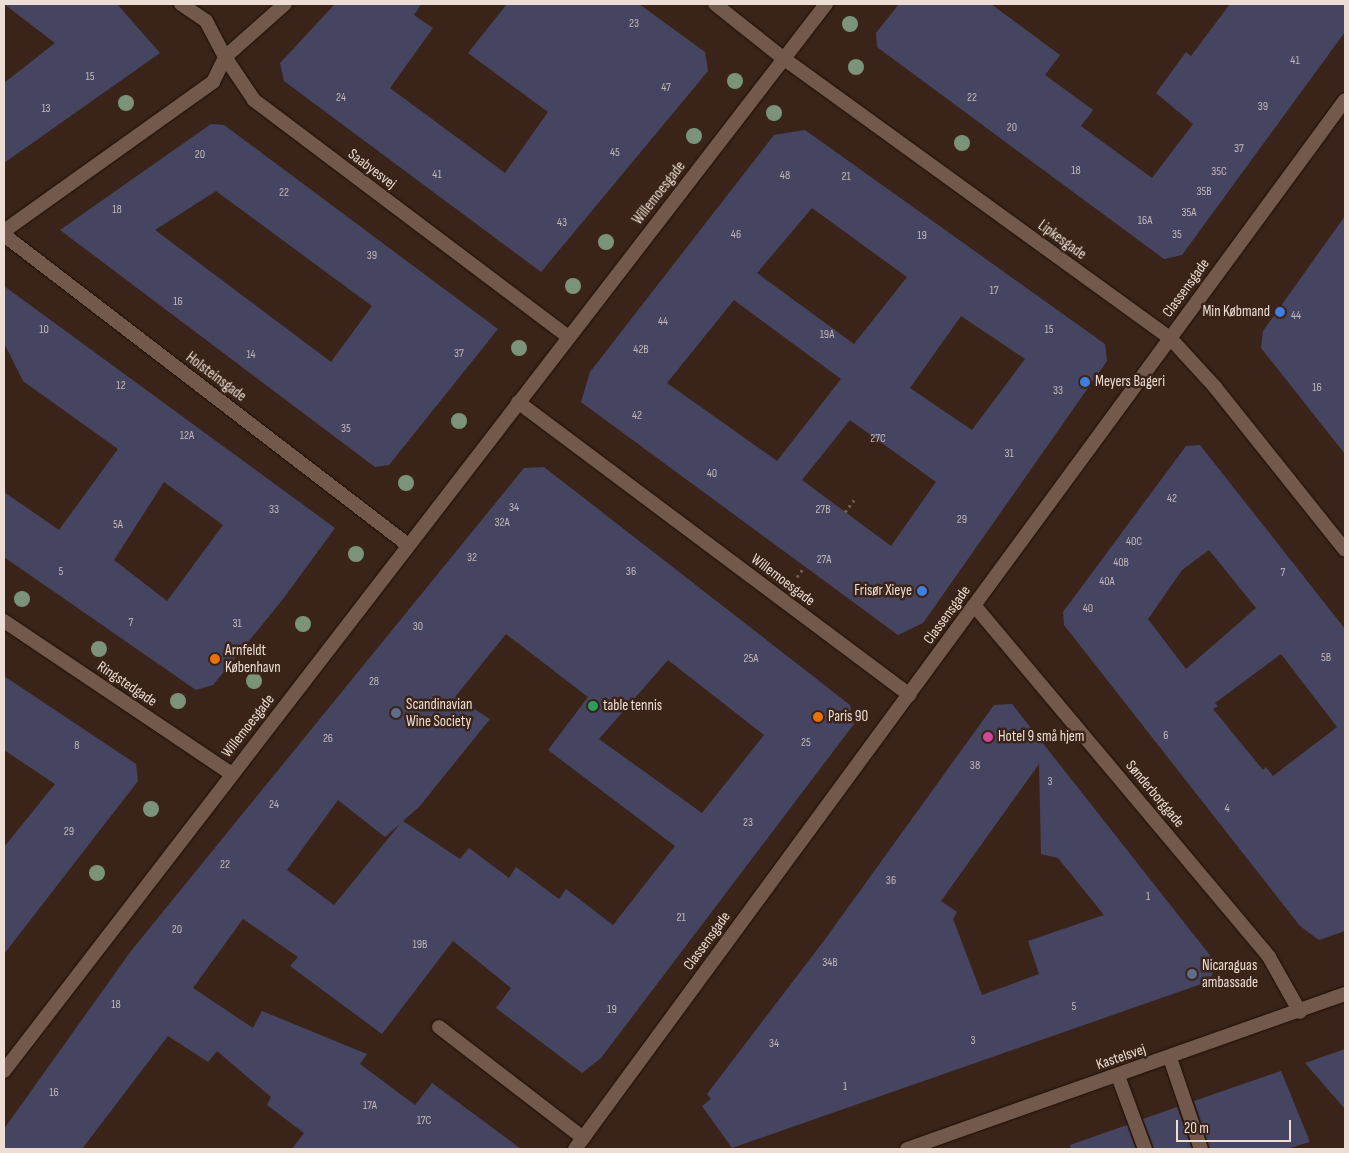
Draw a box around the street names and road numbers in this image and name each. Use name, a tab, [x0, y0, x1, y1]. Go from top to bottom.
street label: Saabyesvej	[344, 145, 400, 193]
street label: Willemoesgade	[629, 158, 689, 228]
street label: Lipkesgade	[1034, 216, 1090, 264]
street label: Classensgade	[1159, 255, 1213, 321]
street label: Holsteinsgade	[182, 348, 250, 406]
street label: Willemoesgade	[748, 550, 818, 610]
street label: Classensgade	[920, 582, 974, 648]
street label: Ringstedgade	[94, 657, 160, 711]
street label: Willemoesgade	[218, 691, 278, 761]
street label: Sønderborggade	[1122, 757, 1188, 831]
street label: Classensgade	[680, 908, 734, 974]
street label: Kastelsvej	[1094, 1040, 1148, 1074]

